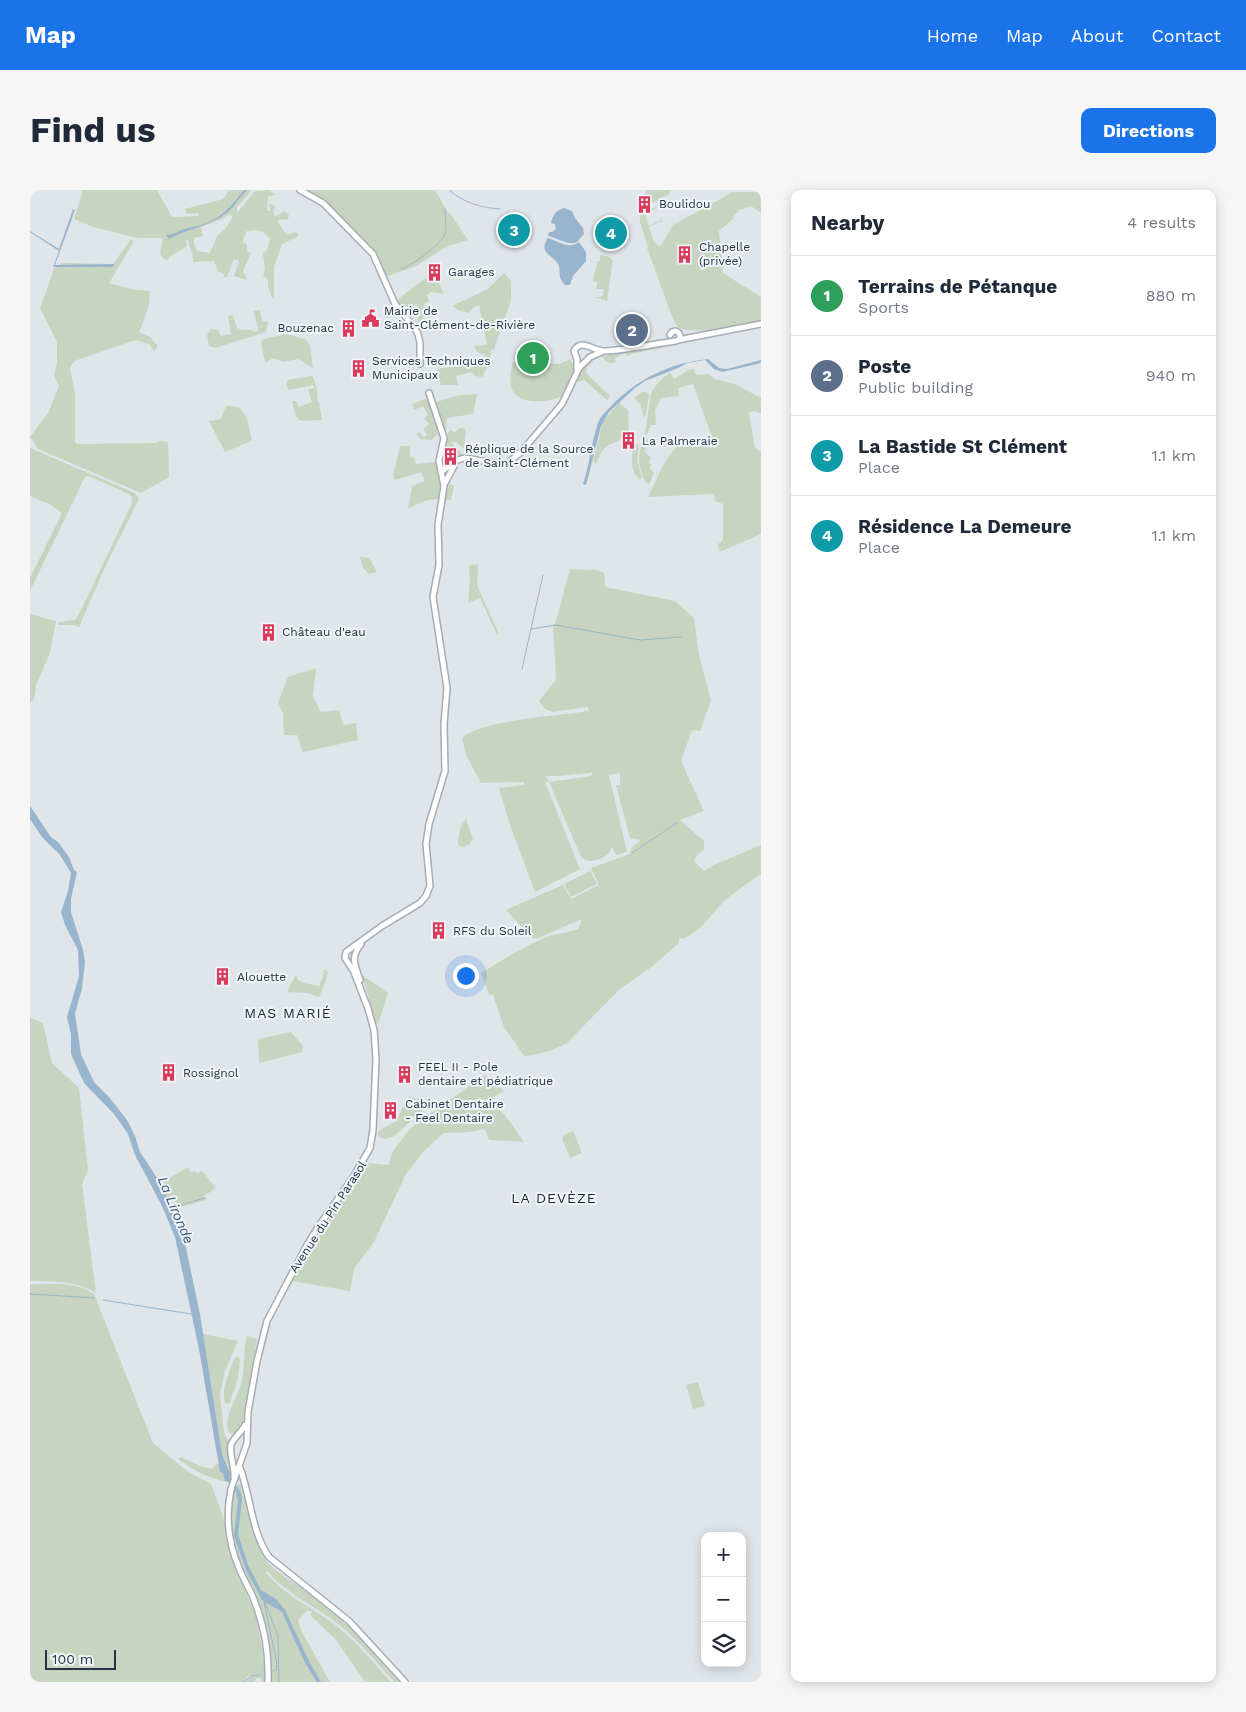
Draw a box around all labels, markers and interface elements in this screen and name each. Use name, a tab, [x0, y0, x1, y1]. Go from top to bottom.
text: Map	[25, 21, 76, 49]
text: Home	[927, 25, 978, 46]
text: Map	[1006, 25, 1043, 46]
text: About	[1071, 25, 1123, 46]
text: Contact	[1151, 25, 1221, 46]
button: Directions	[1081, 108, 1216, 153]
text: Find us	[30, 109, 156, 151]
building icon: Boulidou	[635, 194, 655, 214]
place label: Boulidou	[659, 197, 710, 211]
text: Nearby	[811, 210, 884, 235]
pin: 3	[498, 211, 530, 249]
text: 4 results	[1127, 213, 1196, 232]
pin: 4	[595, 214, 627, 252]
place label: Chapelle (privée)	[699, 240, 750, 268]
building icon: Chapelle (privée)	[675, 244, 695, 264]
building icon: Garages	[424, 262, 444, 282]
place label: Garages	[448, 265, 495, 279]
text: Terrains de Pétanque	[858, 275, 1057, 298]
text: 1	[824, 286, 830, 305]
text: 880 m	[1146, 286, 1196, 305]
text: Sports	[858, 298, 909, 317]
place label: Mairie de Saint-Clément-de-Rivière	[384, 304, 535, 332]
public building icon: Mairie de Saint-Clément-de-Rivière	[360, 308, 380, 328]
pin: 2	[616, 311, 648, 349]
building icon: Bouzenac	[338, 318, 358, 338]
place label: Bouzenac	[277, 321, 334, 335]
pin: 1	[517, 339, 549, 377]
place label: Services Techniques Municipaux	[372, 354, 490, 382]
text: Poste	[858, 355, 911, 378]
building icon: Services Techniques Municipaux	[348, 358, 368, 378]
text: 2	[822, 366, 832, 385]
text: 940 m	[1146, 366, 1196, 385]
text: Public building	[858, 378, 973, 397]
building icon: La Palmeraie	[618, 431, 638, 451]
place label: La Palmeraie	[642, 434, 718, 448]
text: La Bastide St Clément	[858, 435, 1067, 458]
place label: Réplique de la Source de Saint-Clément	[465, 442, 594, 470]
building icon: Réplique de la Source de Saint-Clément	[441, 446, 461, 466]
text: 3	[822, 446, 832, 465]
text: 1.1 km	[1151, 446, 1196, 465]
text: Place	[858, 458, 900, 477]
text: Résidence La Demeure	[858, 515, 1072, 538]
text: 4	[822, 526, 832, 545]
text: 1.1 km	[1151, 526, 1196, 545]
text: Place	[858, 538, 900, 557]
building icon: Château d'eau	[258, 622, 278, 642]
place label: Château d'eau	[282, 625, 366, 639]
building icon: RFS du Soleil	[429, 921, 449, 941]
place label: RFS du Soleil	[453, 924, 532, 938]
your location	[453, 963, 479, 989]
building icon: Alouette	[213, 967, 233, 987]
place label: Alouette	[237, 970, 286, 984]
district label: MAS MARIÉ	[244, 1005, 332, 1021]
place label: FEEL II - Pole dentaire et pédiatrique	[418, 1060, 553, 1088]
building icon: Rossignol	[159, 1063, 179, 1083]
building icon: FEEL II - Pole dentaire et pédiatrique	[394, 1064, 414, 1084]
place label: Rossignol	[183, 1066, 239, 1080]
place label: Cabinet Dentaire - Feel Dentaire	[405, 1097, 504, 1125]
building icon: Cabinet Dentaire - Feel Dentaire	[381, 1101, 401, 1121]
street label: Avenue du Pin Parasol	[287, 1158, 370, 1276]
water label: La Lironde	[155, 1174, 197, 1246]
district label: LA DEVÈZE	[511, 1190, 597, 1206]
map controls	[701, 1532, 746, 1667]
button: +	[701, 1532, 746, 1577]
button: −	[701, 1577, 746, 1622]
button: layers	[701, 1622, 746, 1667]
scale bar	[45, 1647, 116, 1670]
text: 100 m	[52, 1651, 93, 1667]

